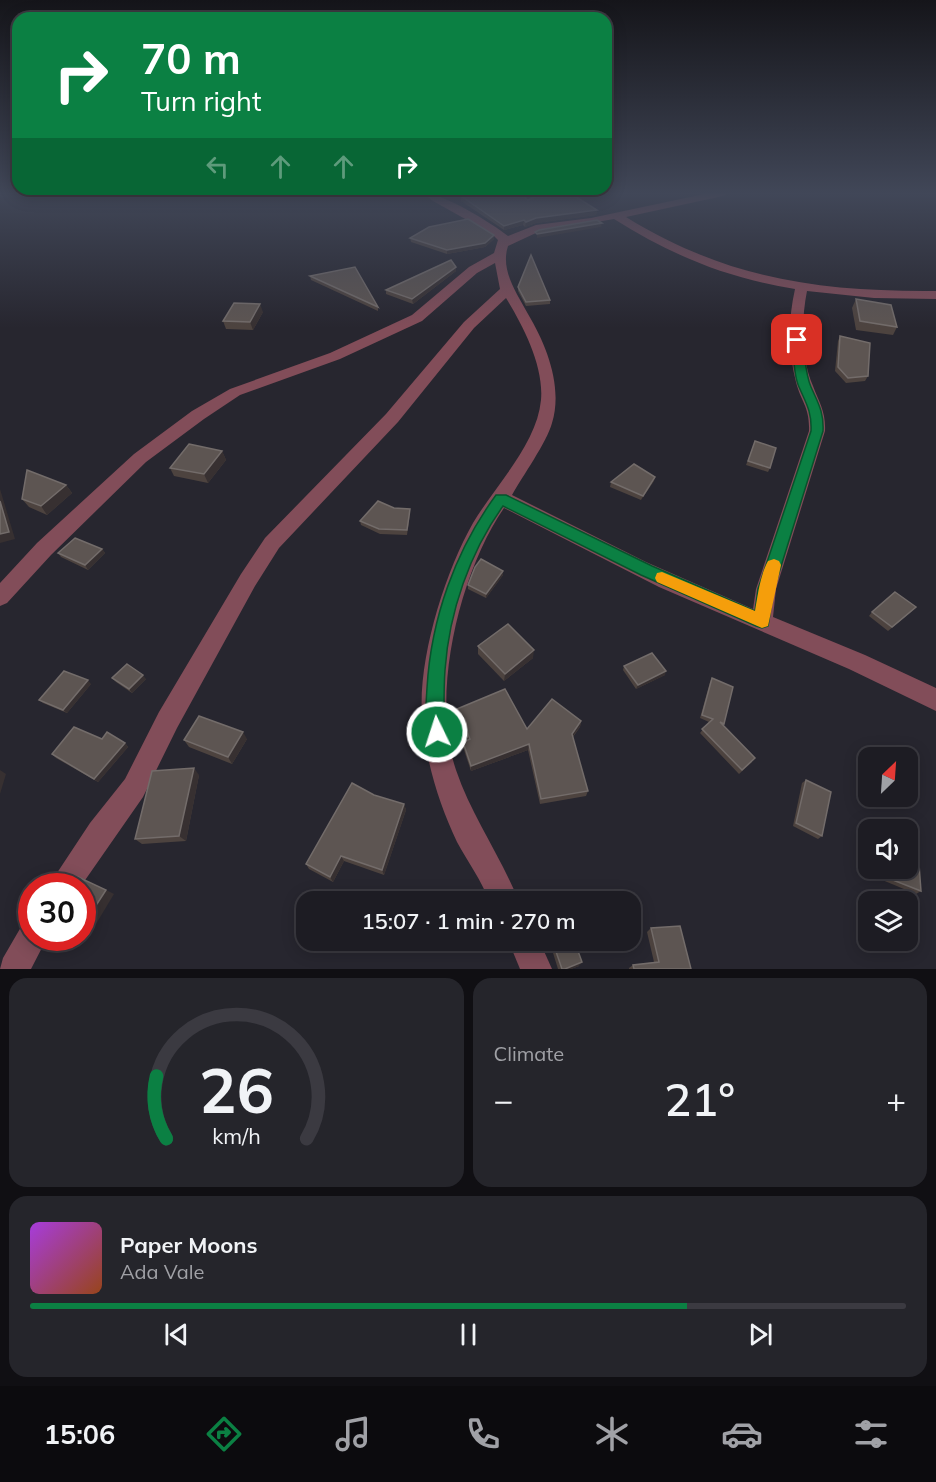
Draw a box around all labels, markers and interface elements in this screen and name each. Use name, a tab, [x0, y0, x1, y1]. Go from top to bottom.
text: 70 m	[141, 32, 241, 85]
icon: right	[42, 36, 120, 114]
text: Turn right	[141, 84, 261, 118]
icon: left	[201, 150, 234, 183]
icon: ahead	[264, 150, 297, 183]
icon: ahead	[327, 150, 360, 183]
icon: right	[390, 150, 423, 183]
pin	[771, 314, 822, 365]
icon: arrive	[780, 323, 813, 356]
position arrow	[405, 700, 469, 764]
north arrow	[858, 747, 918, 807]
map controls	[858, 747, 918, 951]
button: sound	[858, 819, 918, 879]
speed limit sign: 30	[18, 873, 96, 951]
button: layers	[858, 891, 918, 951]
text: 15:07 · 1 min · 270 m	[361, 907, 576, 935]
text: Climate	[494, 1041, 564, 1066]
text: 26	[199, 1050, 274, 1129]
text: 21°	[664, 1071, 735, 1127]
text: −	[494, 1079, 513, 1120]
text: +	[886, 1079, 906, 1120]
text: km/h	[212, 1123, 260, 1150]
text: Paper Moons	[120, 1231, 258, 1259]
text: Ada Vale	[120, 1259, 204, 1284]
icon: previous	[160, 1318, 193, 1351]
icon: pause	[452, 1318, 485, 1351]
icon: next	[744, 1318, 777, 1351]
icon: directions	[203, 1413, 245, 1455]
icon: music	[332, 1413, 374, 1455]
icon: phone	[462, 1413, 504, 1455]
icon: climate	[591, 1413, 633, 1455]
icon: car	[721, 1413, 763, 1455]
icon: filters	[850, 1413, 892, 1455]
text: 15:06	[44, 1417, 115, 1451]

